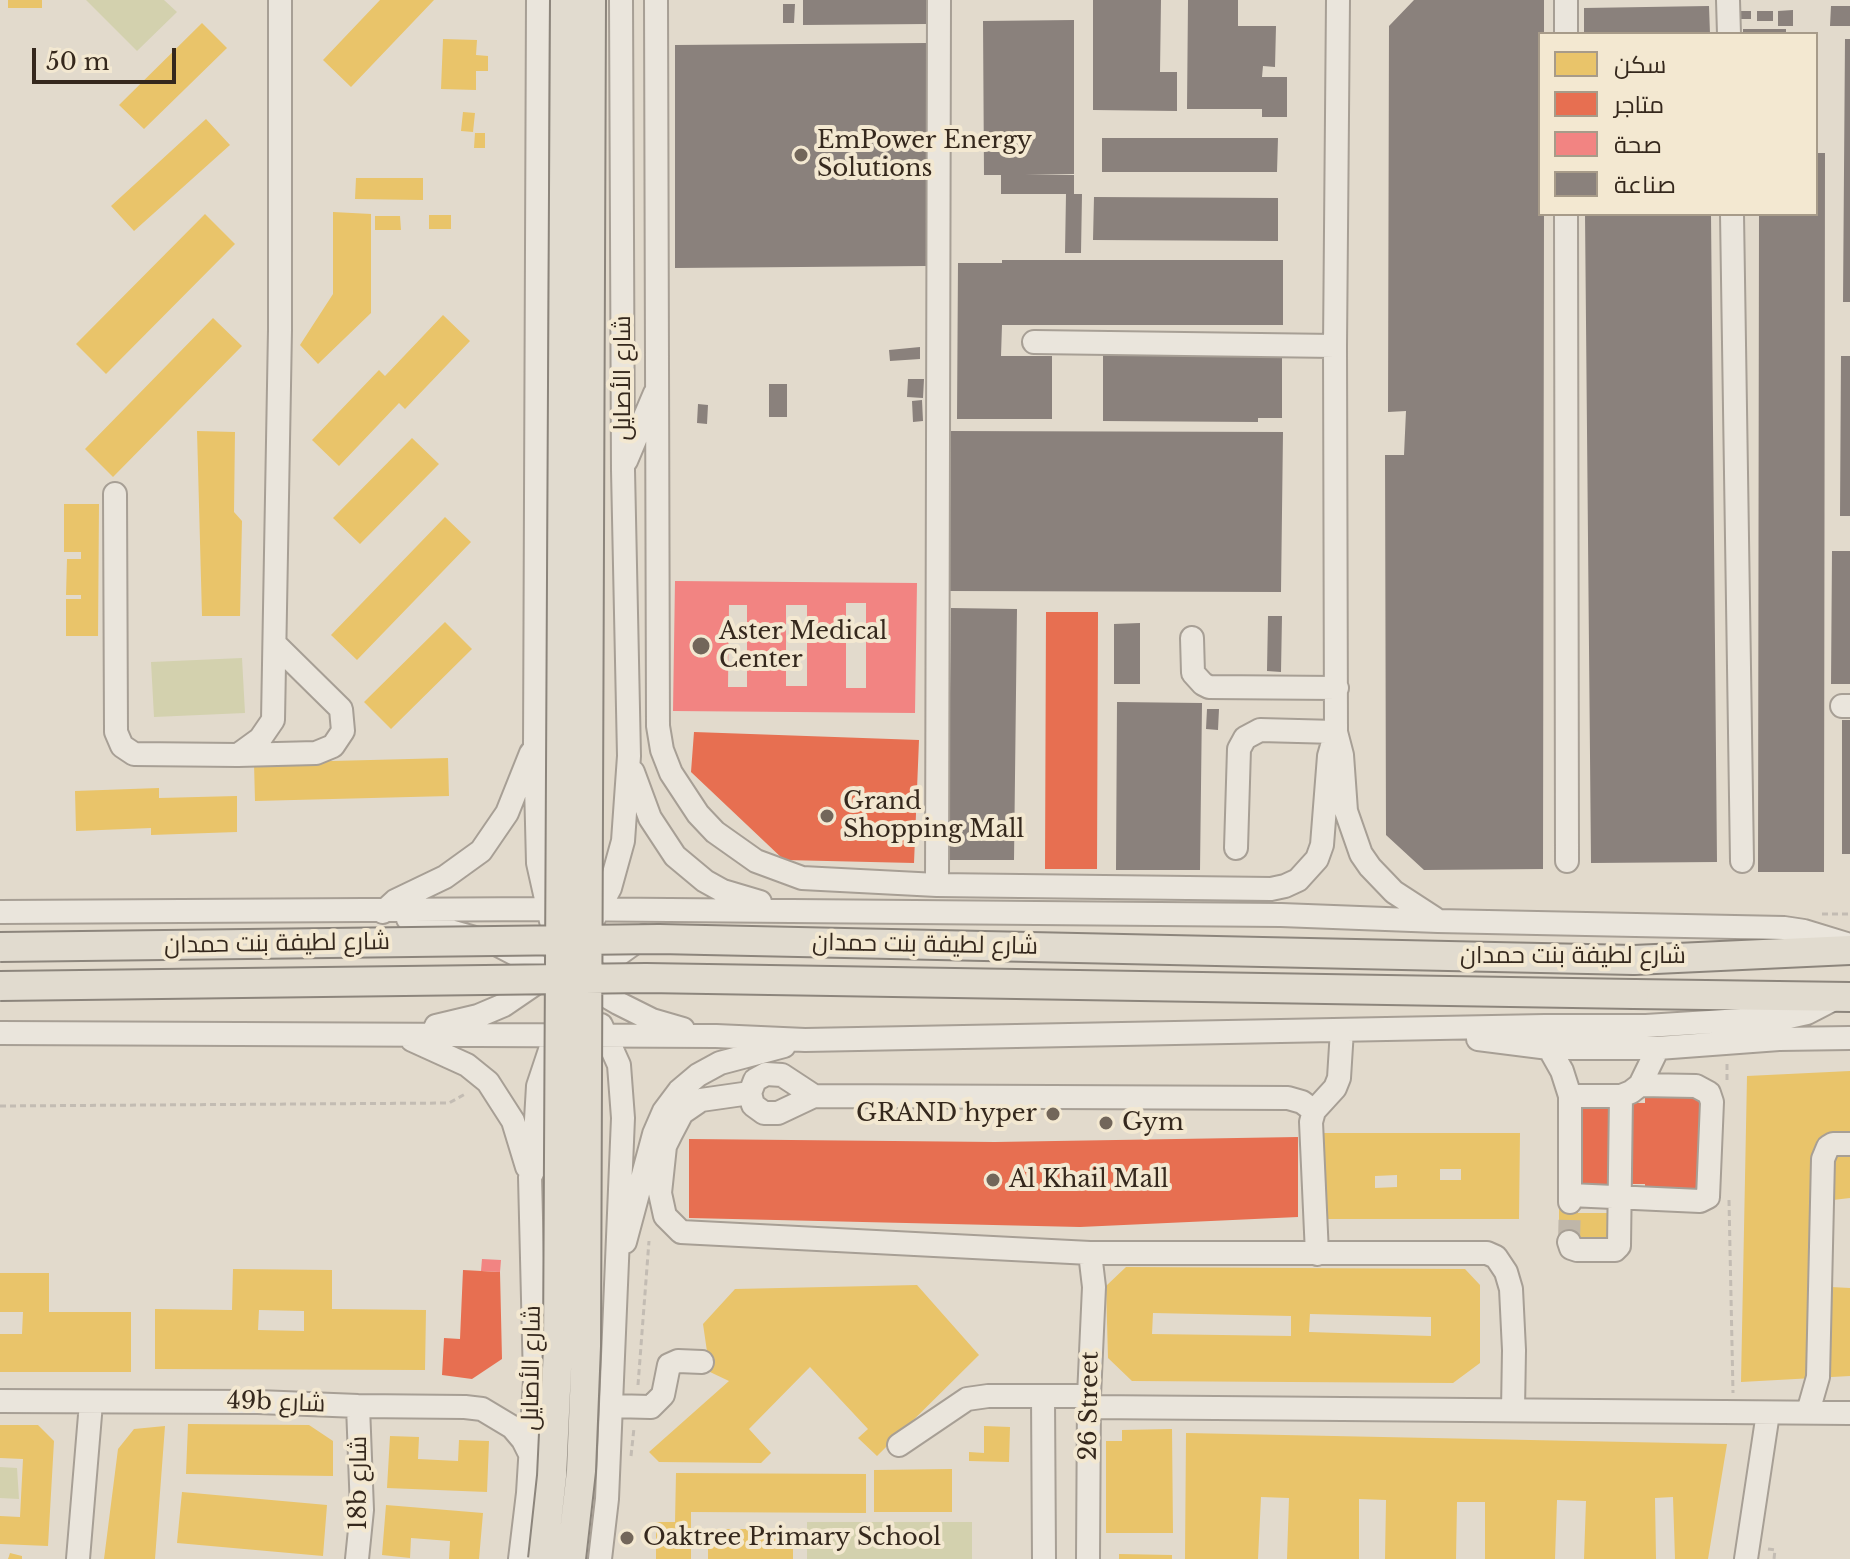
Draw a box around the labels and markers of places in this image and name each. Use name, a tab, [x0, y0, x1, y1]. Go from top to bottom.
place label: EmPower Energy Solutions	[817, 127, 1032, 183]
marker: EmPower Energy Solutions	[792, 146, 810, 164]
place label: Aster Medical Center	[719, 618, 887, 674]
marker: Aster Medical Center	[690, 635, 712, 657]
place label: Grand Shopping Mall	[843, 788, 1024, 844]
marker: Grand Shopping Mall	[818, 807, 836, 825]
place label: GRAND hyper	[856, 1100, 1037, 1128]
marker: GRAND hyper	[1044, 1105, 1062, 1123]
place label: Gym	[1122, 1109, 1184, 1137]
marker: Gym	[1097, 1114, 1115, 1132]
place label: Al Khail Mall	[1009, 1166, 1169, 1194]
marker: Al Khail Mall	[984, 1171, 1002, 1189]
place label: Oaktree Primary School	[643, 1524, 941, 1552]
marker: Oaktree Primary School	[618, 1529, 636, 1547]

